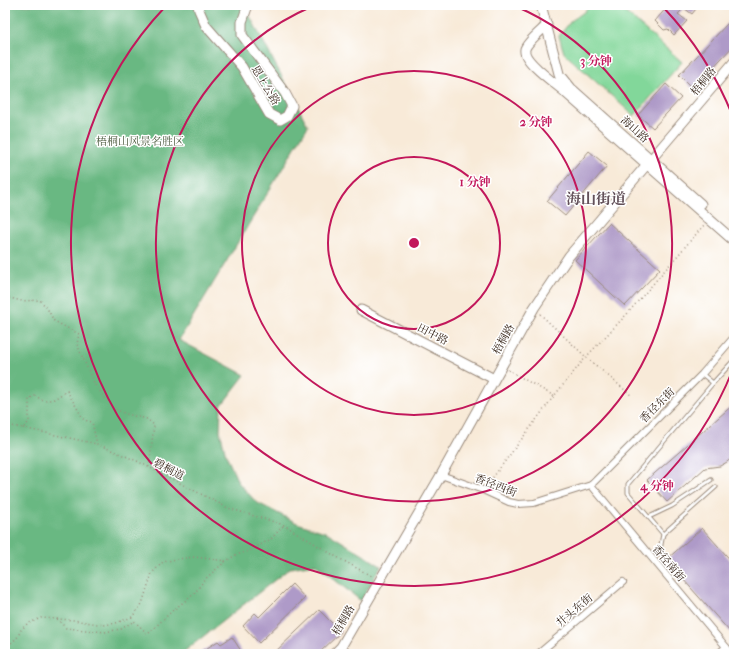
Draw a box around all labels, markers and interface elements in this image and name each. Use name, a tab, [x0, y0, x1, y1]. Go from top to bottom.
text: 3 分钟	[580, 54, 612, 69]
street label: 恩上公路	[249, 63, 282, 107]
street label: 梧桐路	[688, 64, 719, 98]
street label: 海山路	[618, 114, 651, 145]
text: 2 分钟	[520, 115, 552, 129]
park label: 梧桐山风景名胜区	[96, 135, 184, 148]
text: 1 分钟	[460, 175, 490, 189]
district label: 海山街道	[566, 190, 626, 208]
centre of rings	[407, 236, 421, 250]
street label: 田中路	[415, 321, 450, 348]
street label: 梧桐路	[490, 322, 517, 357]
street label: 香径东街	[637, 385, 678, 426]
street label: 碧桐道	[151, 456, 186, 483]
street label: 香径西街	[473, 472, 519, 499]
text: 4 分钟	[639, 479, 674, 494]
street label: 香径南街	[649, 542, 688, 584]
street label: 井头东街	[553, 591, 595, 630]
street label: 梧桐路	[330, 603, 357, 638]

